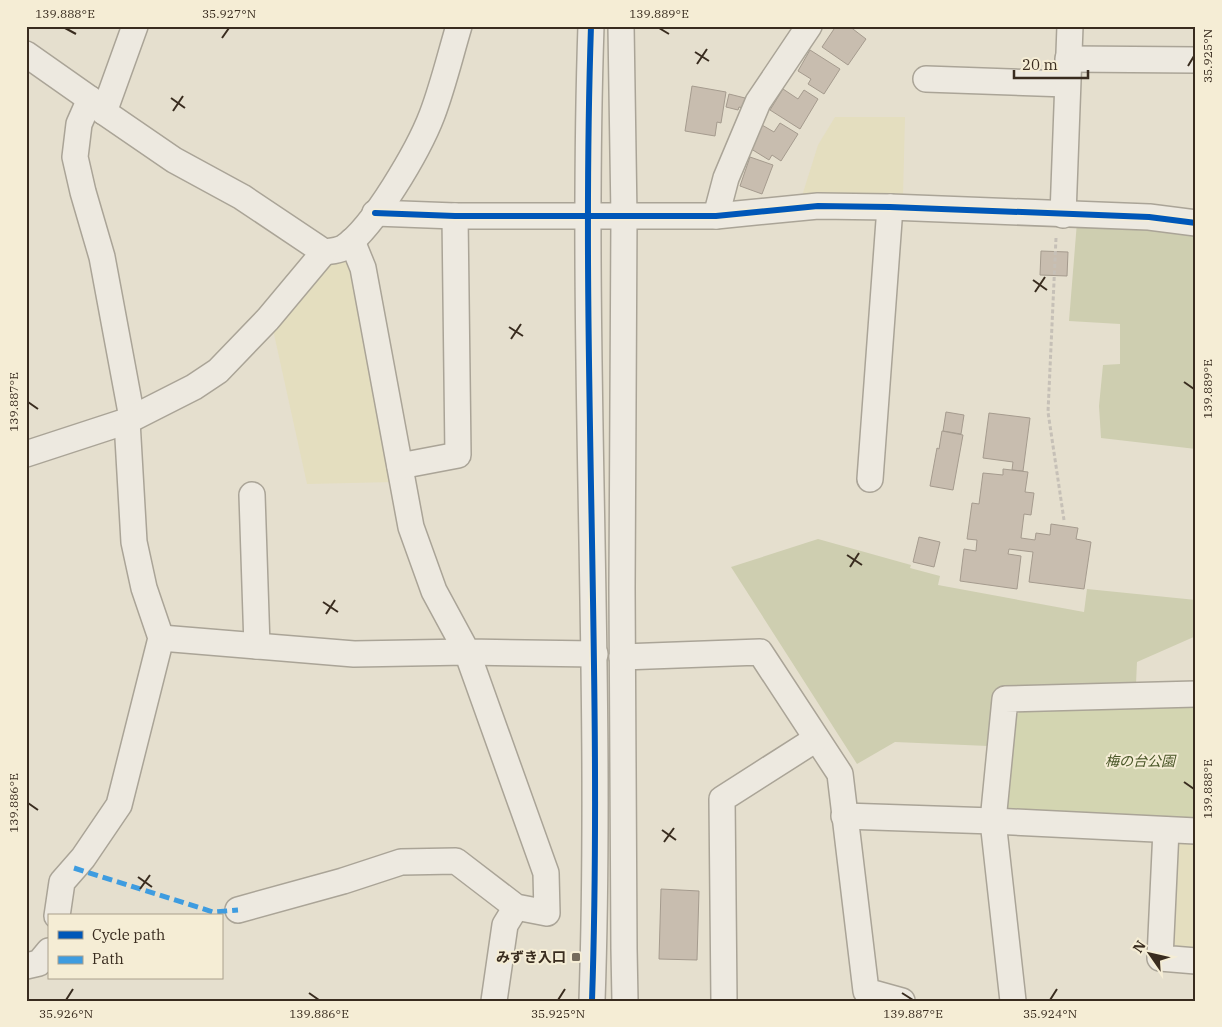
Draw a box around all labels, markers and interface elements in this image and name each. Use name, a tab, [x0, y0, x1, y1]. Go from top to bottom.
text: 139.888°E	[35, 6, 95, 21]
text: 35.927°N	[202, 6, 256, 21]
text: 139.889°E	[629, 6, 689, 21]
text: 35.925°N	[1200, 29, 1215, 83]
scale bar	[1014, 48, 1088, 80]
text: 20 m	[1022, 55, 1058, 74]
text: 139.889°E	[1200, 359, 1215, 419]
text: 139.887°E	[6, 372, 21, 432]
park label: 梅の台公園	[1105, 752, 1177, 770]
text: 139.888°E	[1200, 759, 1215, 819]
text: 139.886°E	[6, 773, 21, 833]
legend	[48, 914, 222, 980]
text: Cycle path	[92, 925, 165, 944]
north arrow	[1124, 930, 1174, 980]
text: N	[1129, 937, 1150, 956]
place label: みずき入口	[496, 948, 566, 966]
text: Path	[92, 949, 124, 968]
marker: みずき入口	[570, 951, 582, 963]
text: 35.926°N	[39, 1006, 93, 1021]
text: 139.886°E	[289, 1006, 349, 1021]
text: 35.925°N	[531, 1006, 585, 1021]
text: 139.887°E	[883, 1006, 943, 1021]
text: 35.924°N	[1023, 1006, 1077, 1021]

